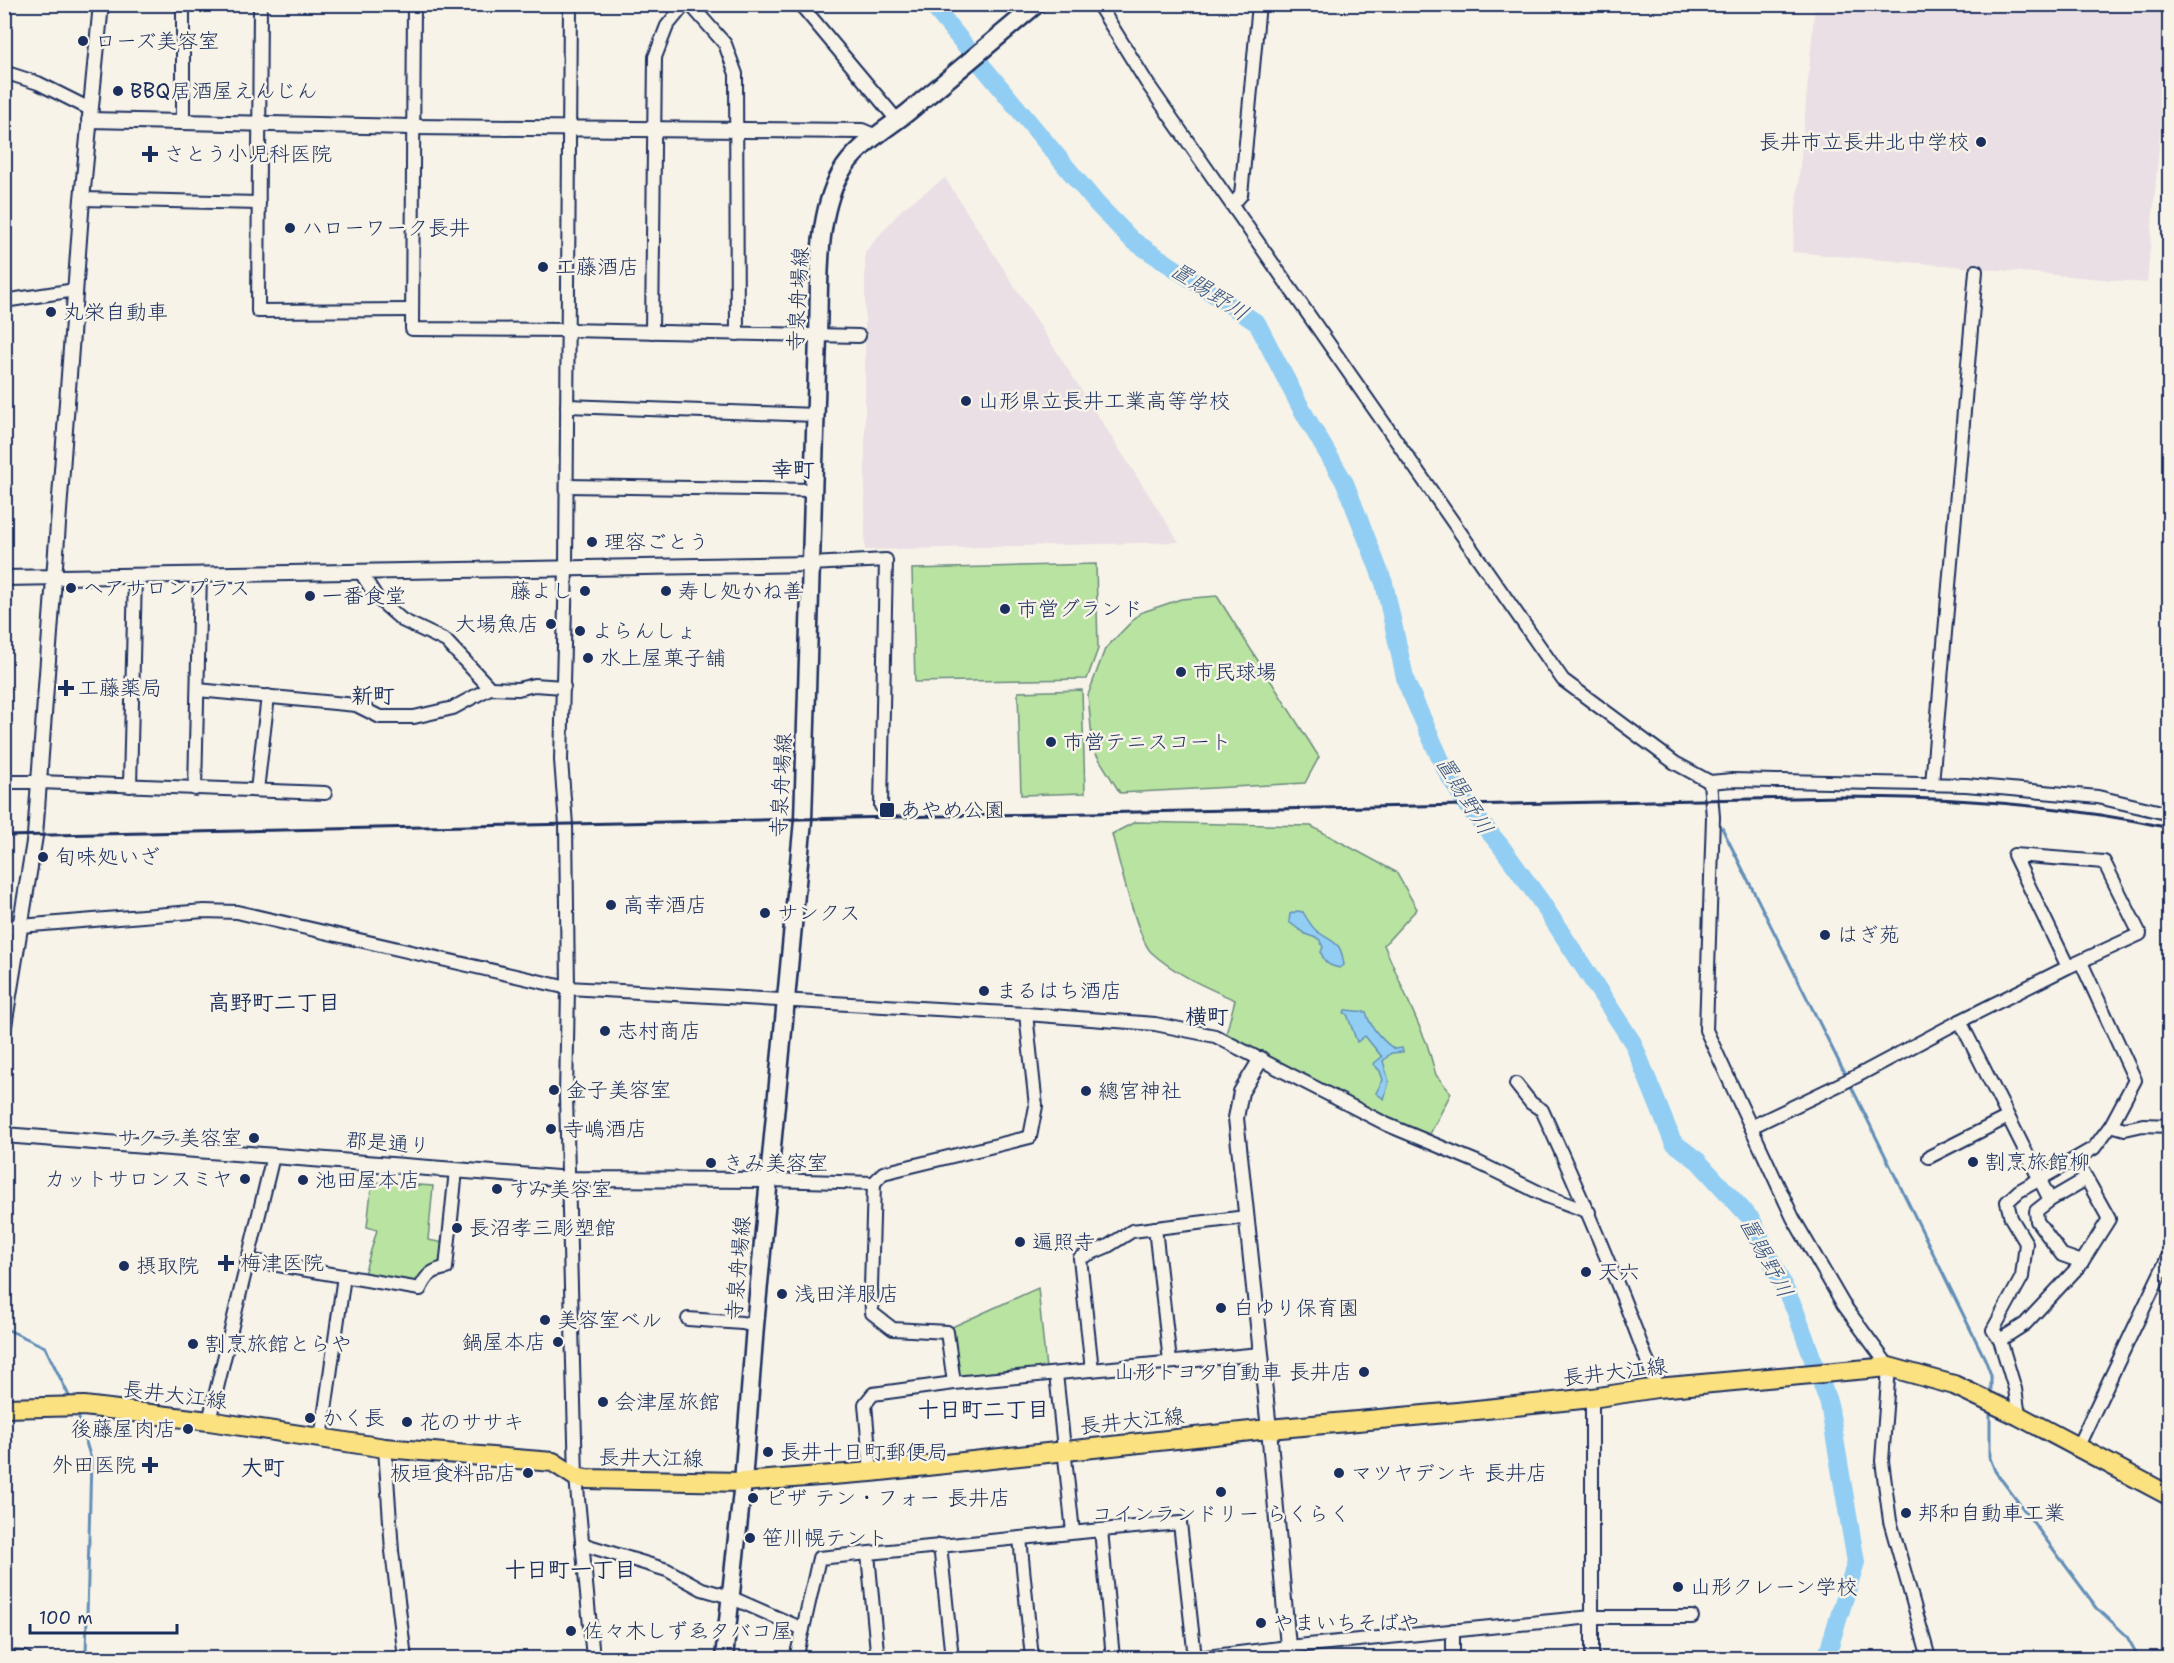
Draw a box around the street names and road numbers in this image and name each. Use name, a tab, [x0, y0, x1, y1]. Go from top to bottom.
street label: 寺泉舟場線	[781, 246, 815, 352]
street label: 寺泉舟場線	[764, 732, 798, 838]
street label: 郡是通り	[345, 1126, 431, 1160]
street label: 寺泉舟場線	[719, 1214, 757, 1322]
street label: 長井大江線	[1561, 1352, 1669, 1392]
street label: 長井大江線	[121, 1375, 229, 1415]
street label: 長井大江線	[1078, 1402, 1186, 1440]
street label: 長井大江線	[598, 1443, 704, 1473]

